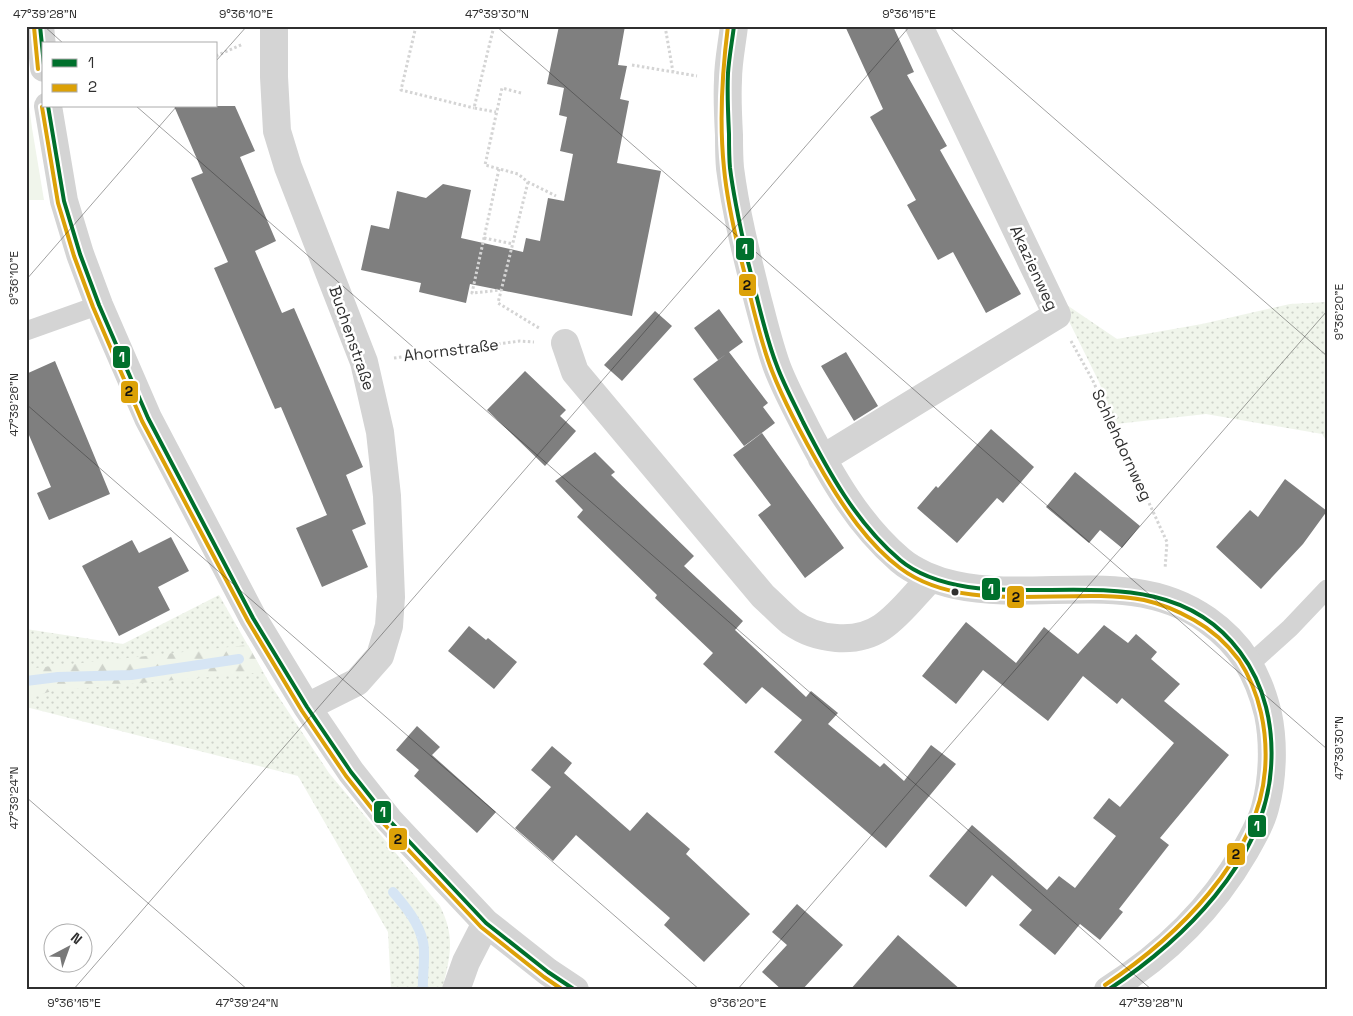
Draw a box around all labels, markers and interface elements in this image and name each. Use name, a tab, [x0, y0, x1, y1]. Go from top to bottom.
text: 47°39'28"N	[13, 6, 77, 22]
text: 9°36'10"E	[219, 6, 273, 22]
text: 47°39'30"N	[465, 6, 529, 22]
text: 9°36'15"E	[882, 6, 936, 22]
legend	[42, 42, 218, 108]
text: 1	[88, 53, 94, 72]
text: 2	[88, 77, 97, 96]
street label: Akazienweg	[1005, 222, 1063, 314]
line badge: 1	[735, 237, 755, 261]
text: 1	[742, 240, 748, 258]
text: 9°36'10"E	[6, 251, 22, 305]
line badge: 2	[738, 273, 757, 297]
text: 2	[743, 276, 751, 294]
street label: Buchenstraße	[324, 283, 380, 393]
text: 9°36'20"E	[1331, 284, 1347, 340]
street label: Ahornstraße	[402, 334, 500, 366]
line badge: 1	[112, 345, 131, 369]
text: 1	[119, 348, 125, 366]
text: 47°39'26"N	[6, 373, 22, 437]
line badge: 2	[120, 380, 139, 404]
text: 2	[125, 382, 133, 400]
street label: Schlehdornweg	[1087, 386, 1157, 504]
line badge: 1	[981, 577, 1001, 601]
text: 1	[988, 580, 994, 598]
line badge: 2	[1006, 585, 1025, 609]
unlabelled marker	[950, 587, 960, 597]
text: 2	[1012, 588, 1020, 606]
text: 47°39'30"N	[1331, 716, 1347, 780]
text: 47°39'24"N	[6, 766, 22, 830]
line badge: 1	[373, 800, 392, 824]
text: 1	[380, 803, 386, 821]
line badge: 1	[1247, 814, 1267, 838]
text: 1	[1254, 817, 1260, 835]
line badge: 2	[388, 827, 408, 851]
text: 2	[394, 830, 402, 848]
line badge: 2	[1226, 842, 1246, 866]
text: 2	[1232, 845, 1240, 863]
north arrow	[42, 924, 92, 974]
text: N	[67, 928, 86, 948]
text: 9°36'15"E	[47, 995, 101, 1011]
text: 47°39'24"N	[215, 995, 279, 1011]
text: 9°36'20"E	[710, 995, 766, 1011]
text: 47°39'28"N	[1119, 995, 1183, 1011]

